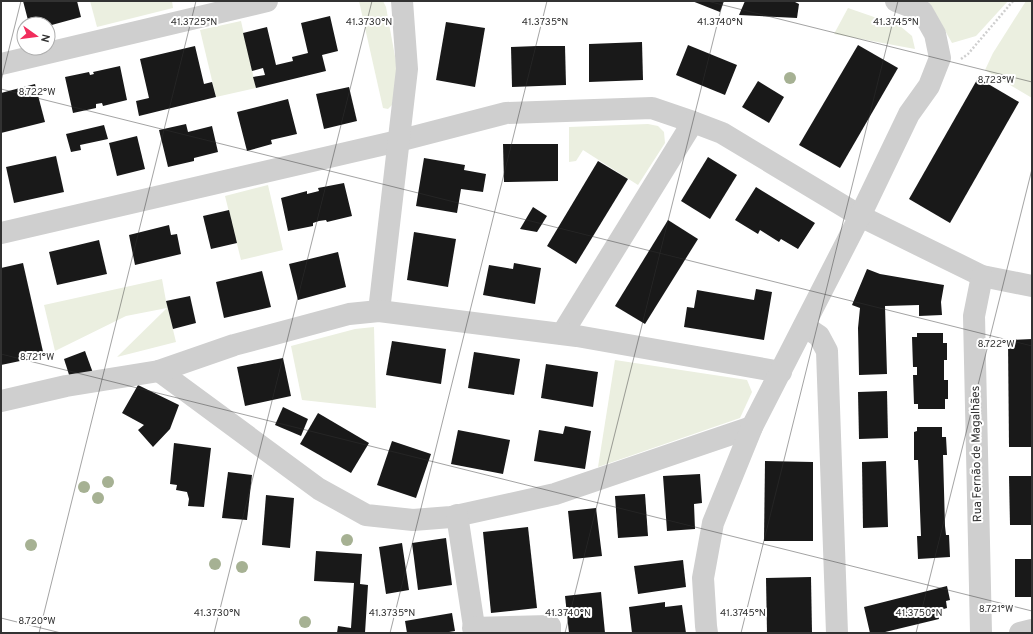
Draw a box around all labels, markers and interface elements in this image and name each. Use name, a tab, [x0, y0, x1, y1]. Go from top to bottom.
north arrow	[16, 16, 56, 56]
text: 41.3725°N	[171, 16, 217, 29]
text: 41.3730°N	[346, 16, 392, 29]
text: 41.3735°N	[522, 16, 568, 29]
text: 41.3740°N	[697, 16, 743, 29]
text: 41.3745°N	[873, 16, 919, 29]
text: N	[37, 33, 52, 44]
text: 8.723°W	[977, 74, 1015, 87]
text: 8.722°W	[18, 86, 56, 99]
text: 8.722°W	[977, 338, 1015, 351]
text: 8.721°W	[20, 351, 54, 364]
street label: Rua Fernão de Magalhães	[968, 386, 986, 522]
text: 8.721°W	[979, 603, 1013, 616]
text: 41.3730°N	[194, 607, 240, 620]
text: 41.3735°N	[369, 607, 415, 620]
text: 41.3740°N	[545, 607, 591, 620]
text: 41.3745°N	[720, 607, 766, 620]
text: 41.3750°N	[895, 607, 943, 620]
text: 8.720°W	[18, 615, 56, 628]

